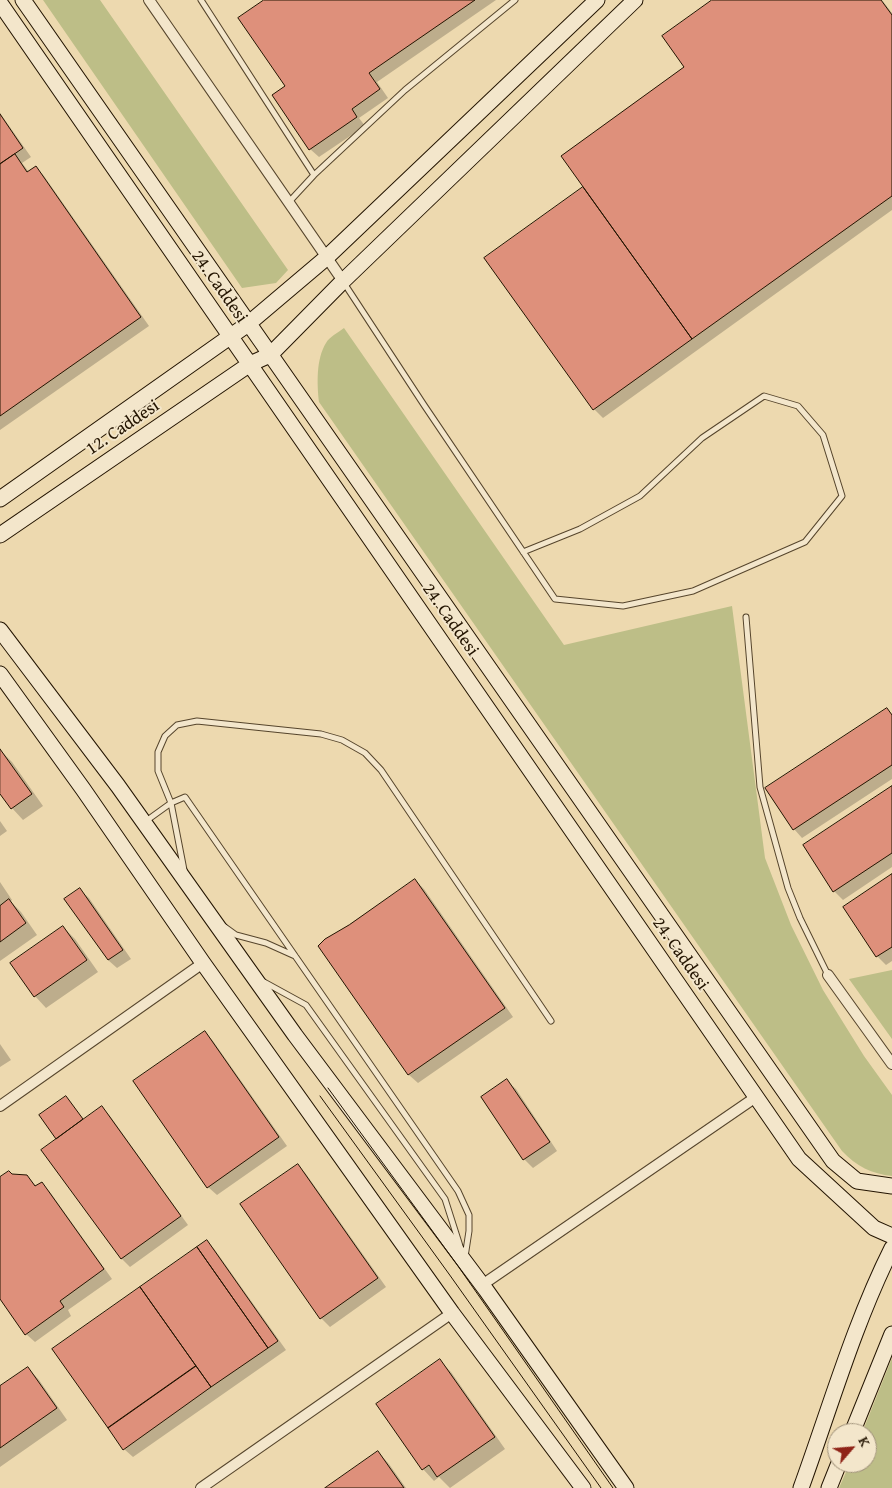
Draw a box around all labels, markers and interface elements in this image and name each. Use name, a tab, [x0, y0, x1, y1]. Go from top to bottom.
street label: 24. Caddesi	[186, 246, 252, 328]
street label: 12. Caddesi	[82, 396, 164, 460]
street label: 24. Caddesi	[417, 579, 483, 661]
street label: 24. Caddesi	[647, 913, 713, 995]
north arrow	[827, 1423, 877, 1473]
text: K	[854, 1433, 875, 1450]

